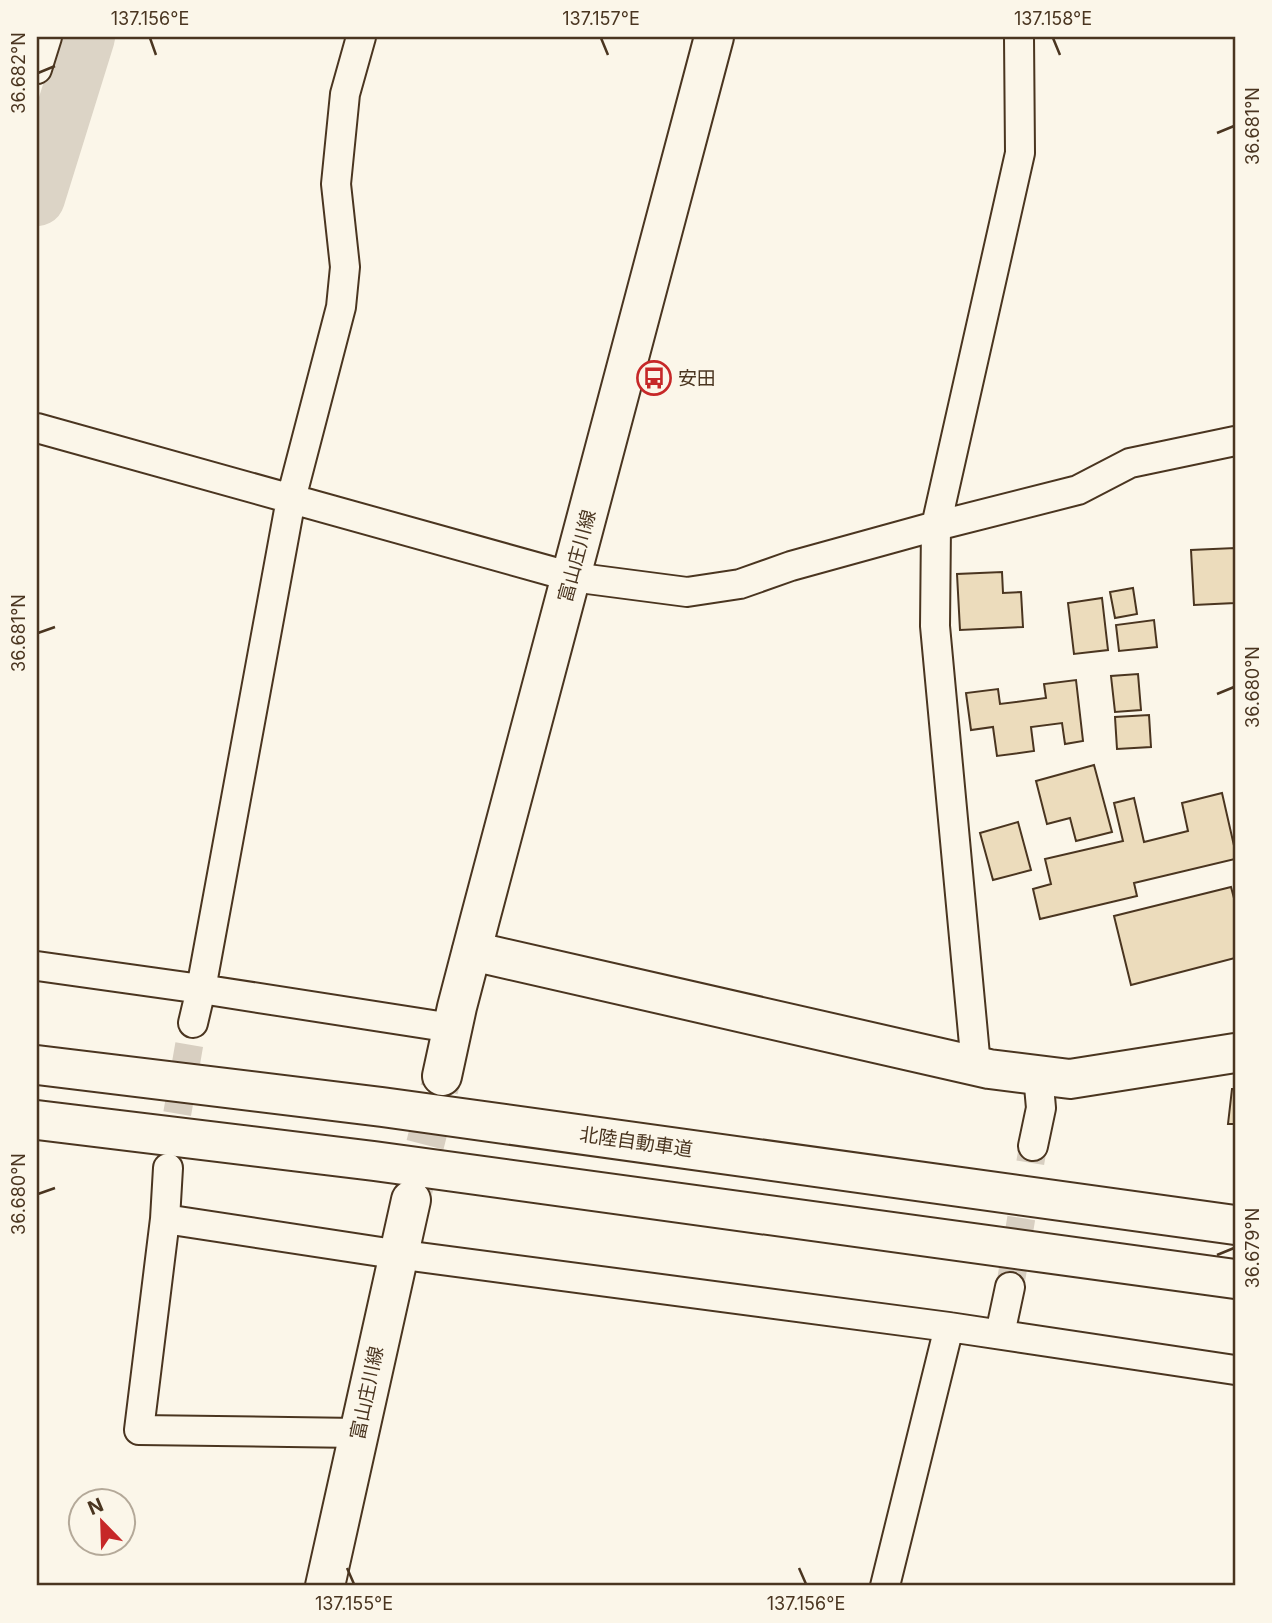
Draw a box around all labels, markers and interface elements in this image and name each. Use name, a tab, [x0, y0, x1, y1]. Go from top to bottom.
text: 137.156°E	[111, 8, 189, 29]
text: 137.157°E	[562, 8, 640, 29]
text: 137.158°E	[1014, 8, 1092, 29]
text: 36.682°N	[8, 32, 29, 114]
text: 36.681°N	[1242, 87, 1263, 165]
bus stop icon: 安田	[635, 359, 673, 397]
place label: 安田	[678, 367, 716, 390]
street label: 富山庄川線	[554, 507, 600, 605]
text: 36.681°N	[8, 594, 29, 672]
text: 36.680°N	[1242, 646, 1263, 728]
street label: 北陸自動車道	[578, 1123, 694, 1161]
text: 36.680°N	[8, 1153, 29, 1235]
text: 36.679°N	[1242, 1208, 1263, 1288]
street label: 富山庄川線	[346, 1344, 388, 1442]
north arrow	[66, 1486, 136, 1556]
text: N	[84, 1493, 107, 1520]
text: 137.155°E	[315, 1593, 393, 1614]
text: 137.156°E	[767, 1593, 845, 1614]

